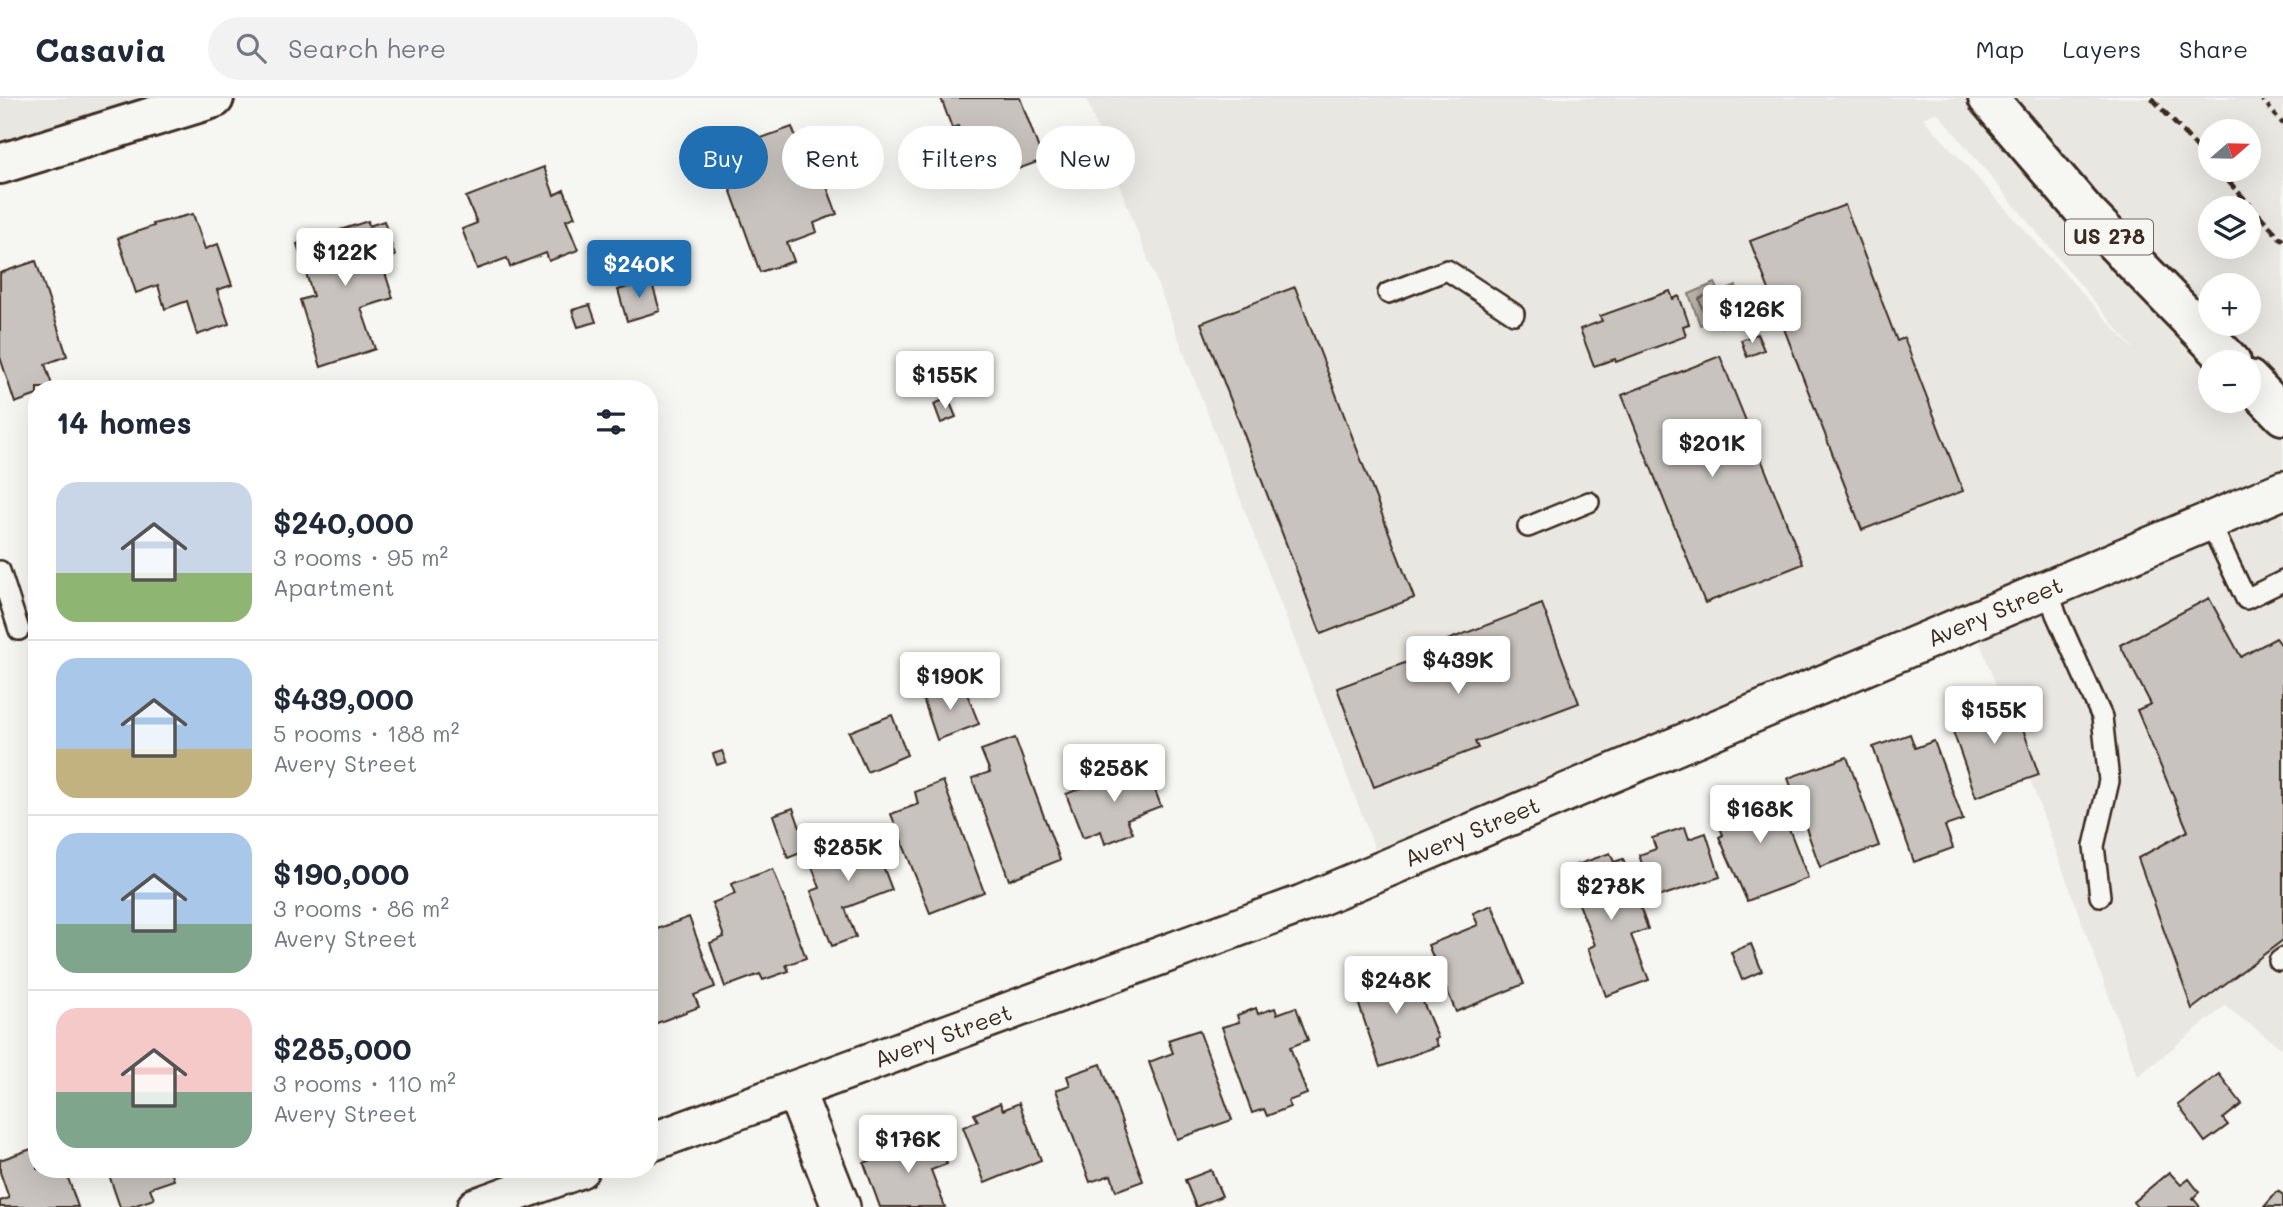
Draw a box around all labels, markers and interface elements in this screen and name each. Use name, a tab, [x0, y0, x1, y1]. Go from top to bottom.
search box	[208, 17, 698, 80]
text: Casavia	[35, 27, 166, 70]
icon: search	[232, 29, 270, 67]
text: Search here	[288, 31, 446, 65]
text: Map	[1976, 33, 2024, 64]
text: Layers	[2062, 33, 2141, 64]
text: Share	[2179, 33, 2248, 64]
north arrow	[2198, 119, 2261, 182]
map controls	[2198, 119, 2261, 413]
chip: Buy	[679, 126, 768, 189]
chip: Rent	[782, 126, 884, 189]
chip: Filters	[898, 126, 1022, 189]
chip: New	[1036, 126, 1135, 189]
button: layers	[2198, 196, 2261, 259]
road number: US 278	[2065, 220, 2153, 254]
pin: $122K	[296, 228, 394, 288]
text: $122K	[312, 236, 378, 266]
pin: $240K	[590, 240, 688, 300]
text: $240K	[603, 248, 675, 278]
button: +	[2198, 273, 2261, 336]
pin: $126K	[1703, 286, 1801, 345]
text: $126K	[1719, 293, 1785, 323]
button: −	[2198, 350, 2261, 413]
pin: $155K	[896, 352, 994, 411]
text: $155K	[912, 359, 978, 389]
text: 14 homes	[56, 402, 192, 442]
icon: filters	[592, 403, 630, 441]
pin: $201K	[1663, 420, 1761, 479]
text: $201K	[1678, 427, 1746, 457]
text: $240,000	[273, 502, 414, 542]
icon: home	[112, 510, 196, 594]
text: 3 rooms · 95 m²	[273, 542, 448, 572]
street label: Avery Street	[1922, 569, 2067, 653]
text: Apartment	[273, 572, 395, 602]
pin: $439K	[1409, 636, 1507, 696]
text: $439K	[1422, 644, 1494, 674]
pin: $190K	[901, 652, 999, 712]
text: $190K	[916, 660, 984, 690]
text: $439,000	[273, 678, 414, 718]
icon: home	[112, 686, 196, 770]
pin: $155K	[1945, 686, 2043, 746]
text: $155K	[1961, 694, 2027, 724]
text: 5 rooms · 188 m²	[273, 718, 459, 748]
pin: $258K	[1065, 744, 1163, 804]
text: Avery Street	[273, 748, 417, 778]
text: $258K	[1079, 752, 1149, 782]
pin: $168K	[1711, 786, 1809, 845]
street label: Avery Street	[1399, 789, 1544, 873]
text: $168K	[1726, 793, 1794, 823]
pin: $285K	[799, 824, 897, 883]
text: $285K	[813, 831, 883, 861]
text: $190,000	[273, 853, 409, 893]
icon: home	[112, 861, 196, 945]
pin: $278K	[1562, 862, 1660, 922]
text: $278K	[1576, 870, 1646, 900]
text: 3 rooms · 86 m²	[273, 893, 449, 923]
text: Avery Street	[273, 923, 417, 953]
pin: $248K	[1347, 956, 1445, 1016]
text: $248K	[1360, 964, 1432, 994]
street label: Avery Street	[870, 996, 1016, 1074]
text: $285,000	[273, 1028, 412, 1068]
icon: home	[112, 1036, 196, 1120]
text: 3 rooms · 110 m²	[273, 1068, 456, 1098]
text: Avery Street	[273, 1098, 417, 1128]
pin: $176K	[859, 1116, 957, 1175]
text: $176K	[875, 1123, 941, 1153]

